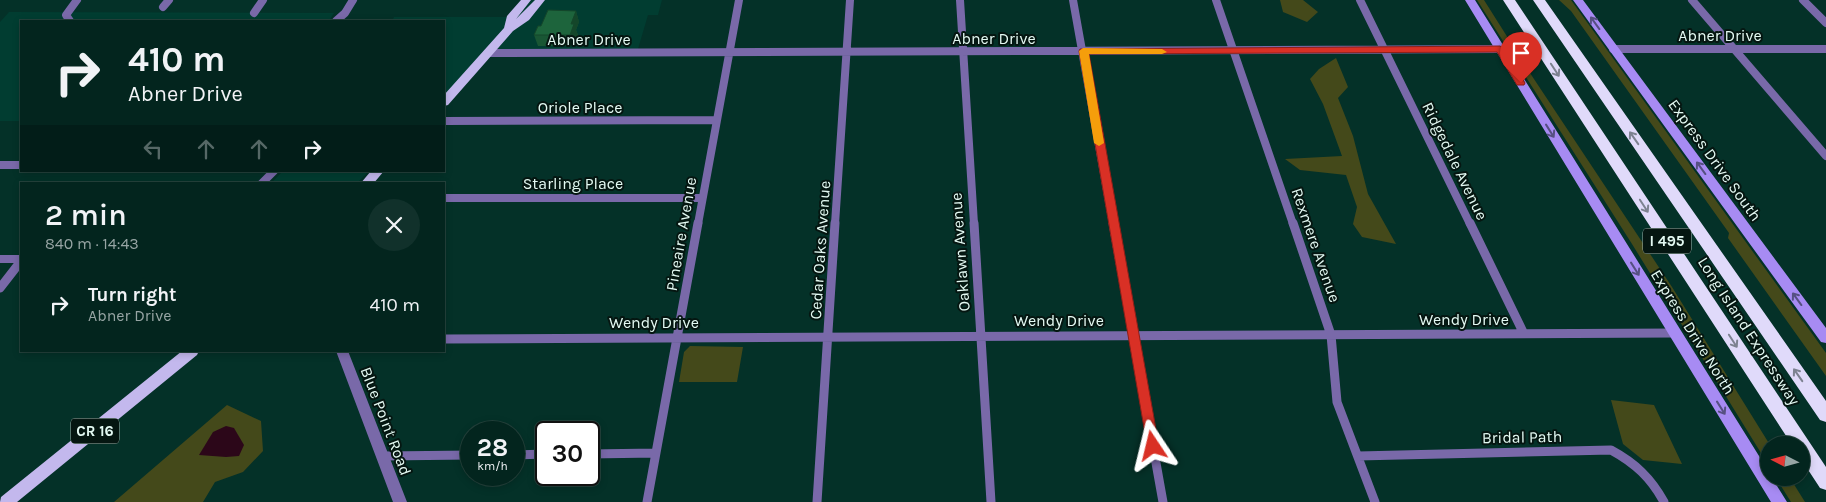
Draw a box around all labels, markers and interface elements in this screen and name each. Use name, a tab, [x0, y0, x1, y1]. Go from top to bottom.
one-way arrow	[1590, 16, 1600, 30]
street label: Abner Drive	[1678, 26, 1762, 45]
street label: Abner Drive	[952, 29, 1036, 48]
street label: Abner Drive	[547, 30, 631, 49]
pin	[1500, 32, 1542, 83]
text: 410 m	[128, 39, 226, 80]
icon: arrive	[1507, 39, 1535, 67]
icon: right	[45, 40, 110, 105]
one-way arrow	[1550, 63, 1560, 77]
text: Abner Drive	[128, 81, 243, 107]
street label: Express Drive South	[1664, 95, 1766, 225]
street label: Oriole Place	[538, 98, 622, 117]
street label: Ridgedale Avenue	[1418, 99, 1492, 223]
one-way arrow	[1546, 123, 1556, 137]
one-way arrow	[1629, 131, 1639, 145]
icon: left	[139, 135, 167, 163]
icon: ahead	[192, 135, 220, 163]
icon: ahead	[245, 135, 273, 163]
icon: right	[298, 135, 326, 163]
one-way arrow	[1696, 161, 1706, 175]
street label: Starling Place	[523, 174, 623, 193]
street label: Pineaire Avenue	[662, 175, 700, 293]
street label: Cedar Oaks Avenue	[806, 180, 834, 320]
street label: Rexmere Avenue	[1288, 185, 1344, 305]
street label: Oaklawn Avenue	[946, 192, 974, 312]
text: 2 min	[45, 197, 127, 233]
one-way arrow	[1639, 198, 1649, 212]
button: close	[368, 199, 420, 251]
road number: I 495	[1643, 228, 1691, 254]
text: 840 m · 14:43	[45, 234, 139, 253]
street label: Long Island Expressway	[1694, 253, 1804, 409]
one-way arrow	[1631, 262, 1641, 276]
street label: Express Drive North	[1647, 266, 1739, 398]
text: Turn right	[88, 284, 177, 306]
icon: right	[45, 291, 73, 319]
one-way arrow	[1792, 292, 1802, 306]
text: 410 m	[370, 294, 420, 316]
text: Abner Drive	[88, 306, 172, 325]
street label: Wendy Drive	[1419, 310, 1509, 329]
street label: Wendy Drive	[1014, 311, 1104, 330]
street label: Wendy Drive	[609, 313, 699, 332]
one-way arrow	[1729, 334, 1739, 348]
street label: Blue Point Road	[357, 364, 415, 478]
one-way arrow	[1793, 368, 1803, 382]
one-way arrow	[1716, 400, 1726, 414]
road number: CR 16	[71, 418, 119, 444]
position arrow	[1126, 419, 1178, 471]
speed limit sign: 30	[535, 421, 600, 486]
street label: Bridal Path	[1482, 427, 1562, 447]
text: 28	[477, 433, 508, 462]
north arrow	[1760, 436, 1810, 486]
map controls	[1760, 436, 1810, 486]
text: km/h	[477, 459, 508, 473]

